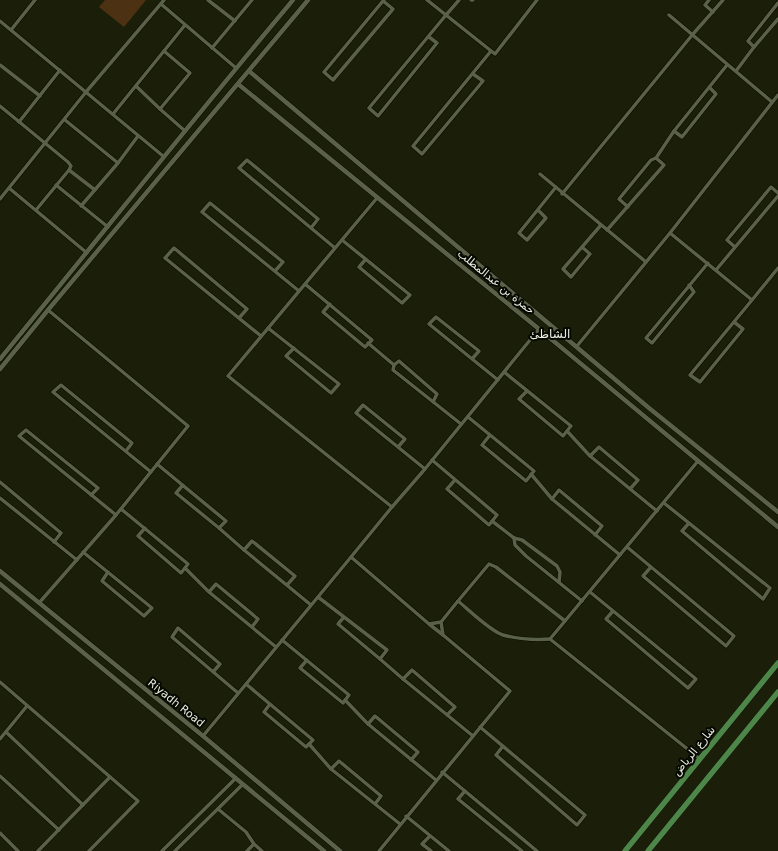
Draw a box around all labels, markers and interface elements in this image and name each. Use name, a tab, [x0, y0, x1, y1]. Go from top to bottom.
street label: حمزة بن عبدالمطلب	[455, 247, 537, 317]
district label: الشاطئ	[530, 327, 570, 341]
street label: Riyadh Road	[145, 676, 207, 730]
street label: شارع الرياض	[670, 724, 718, 778]

